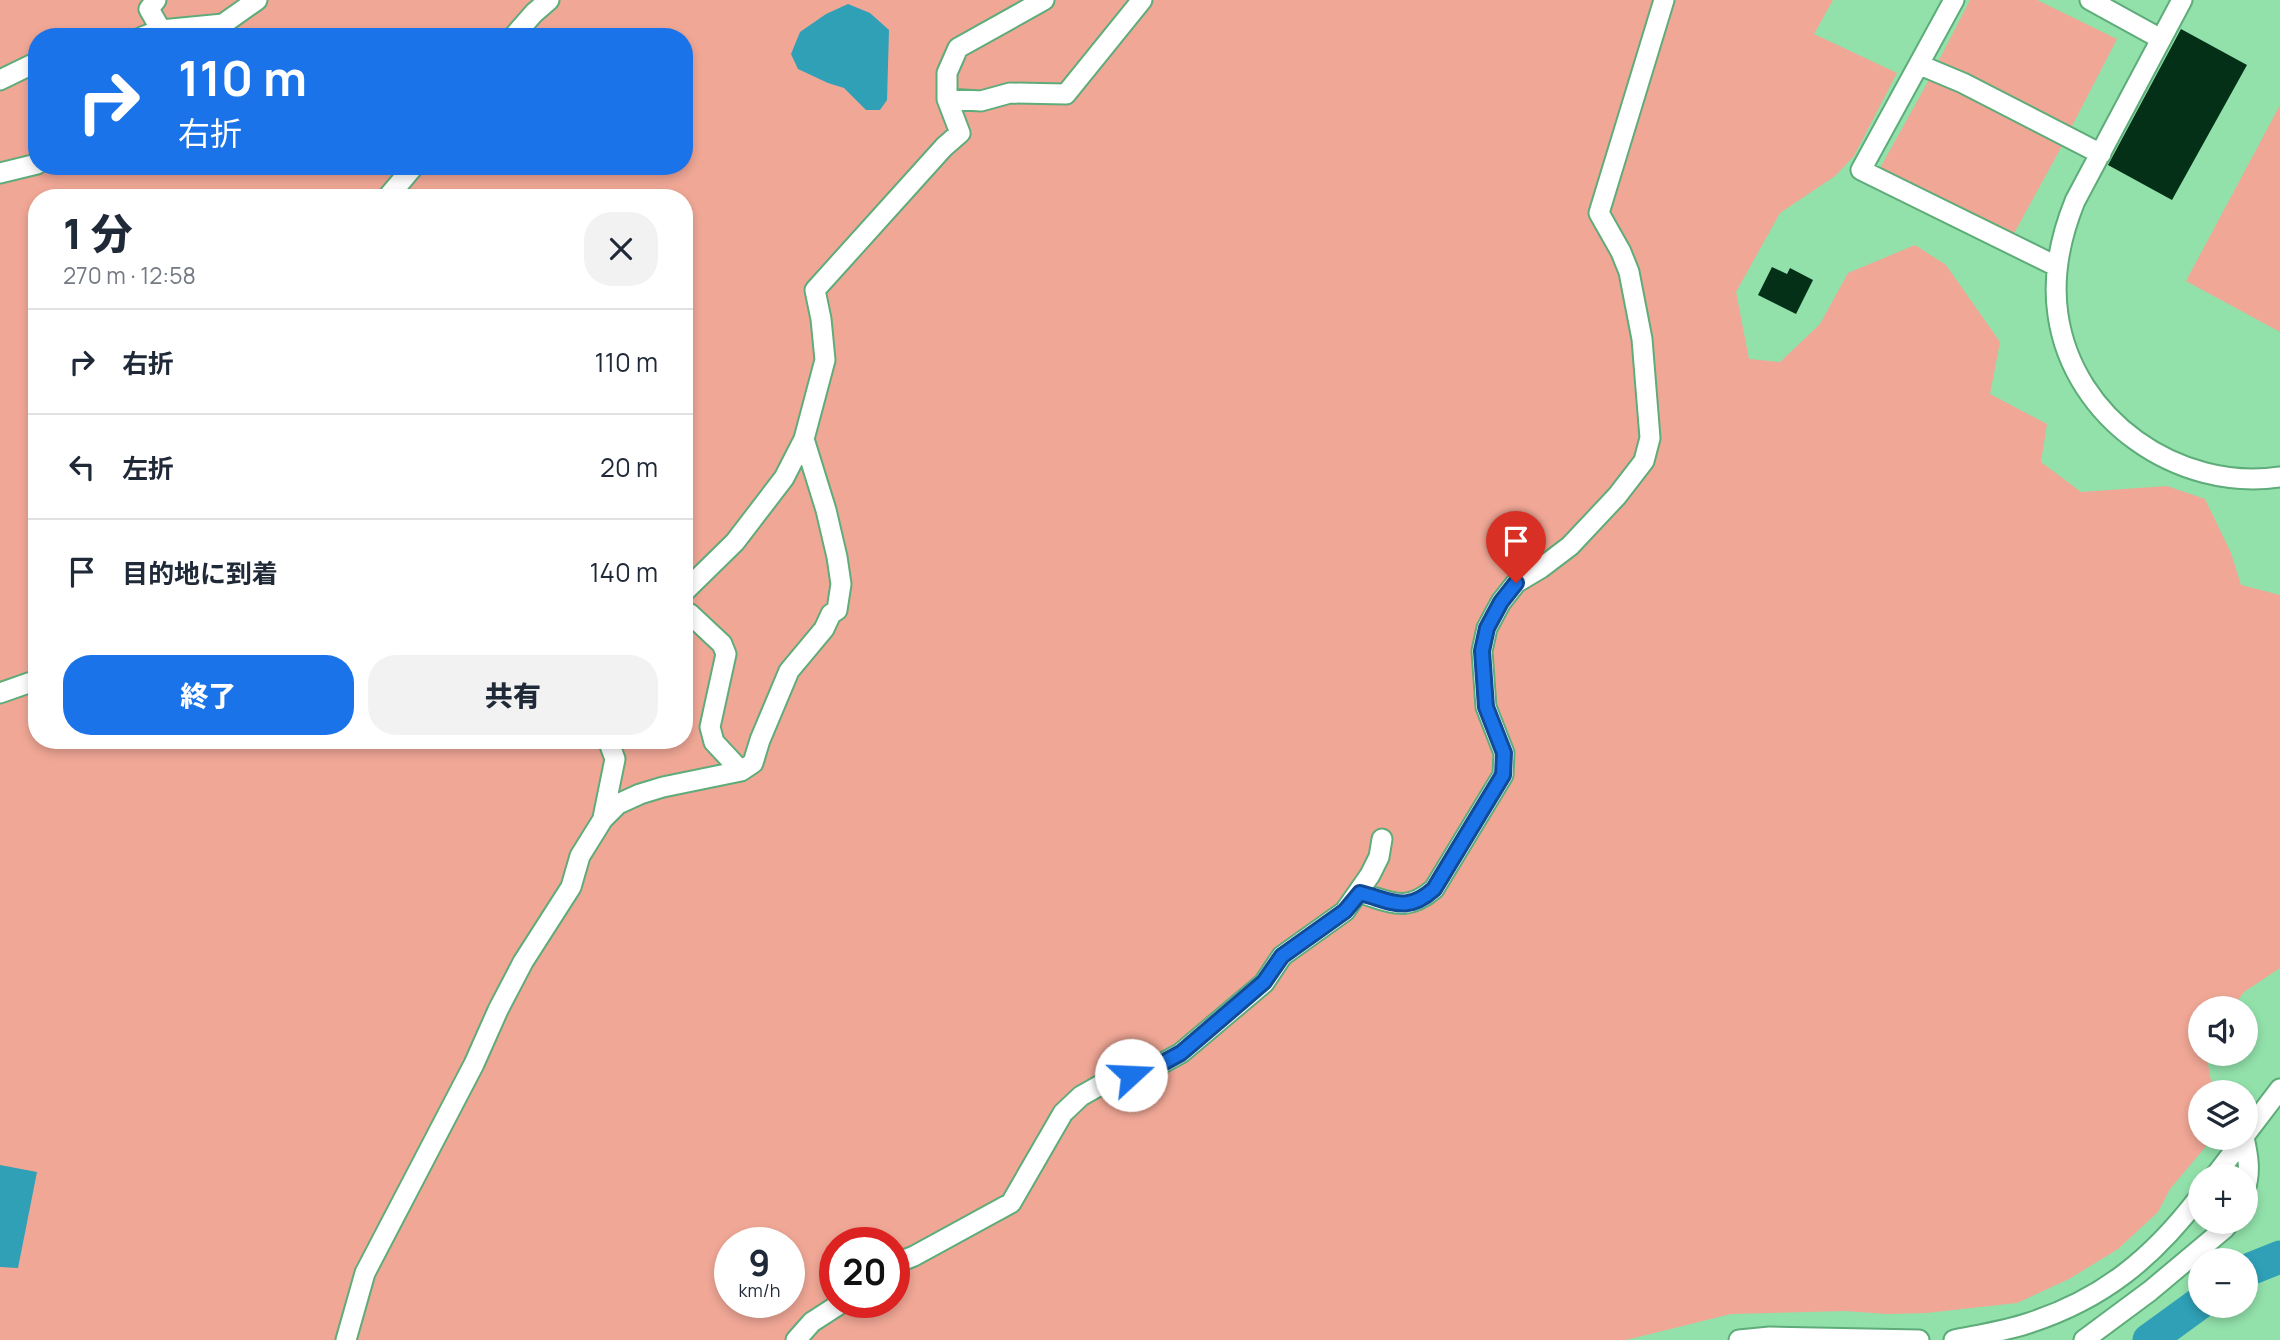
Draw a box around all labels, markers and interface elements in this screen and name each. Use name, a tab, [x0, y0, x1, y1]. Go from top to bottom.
text: 110 m	[178, 44, 307, 111]
icon: right	[63, 56, 154, 147]
text: 右折	[178, 111, 242, 155]
text: 1 分	[63, 204, 132, 262]
button: close	[584, 212, 658, 286]
text: 270 m · 12:58	[63, 259, 196, 291]
icon: right	[63, 343, 101, 381]
text: 110 m	[595, 344, 658, 380]
text: 右折	[122, 345, 174, 381]
icon: left	[63, 448, 101, 486]
text: 20 m	[600, 449, 658, 485]
text: 左折	[122, 450, 174, 486]
pin	[1486, 511, 1546, 583]
icon: arrive	[1497, 522, 1535, 560]
icon: arrive	[63, 553, 101, 591]
text: 140 m	[589, 554, 658, 590]
text: 目的地に到着	[122, 555, 278, 591]
button: 終了	[63, 655, 354, 735]
button: 共有	[368, 655, 658, 735]
map controls	[2188, 996, 2258, 1318]
button: sound	[2188, 996, 2258, 1066]
position arrow	[1094, 1038, 1168, 1112]
button: layers	[2188, 1080, 2258, 1150]
button: +	[2188, 1164, 2258, 1234]
speed limit sign: 20	[819, 1227, 910, 1318]
text: 9	[749, 1239, 770, 1287]
button: −	[2188, 1248, 2258, 1318]
text: km/h	[739, 1278, 780, 1302]

